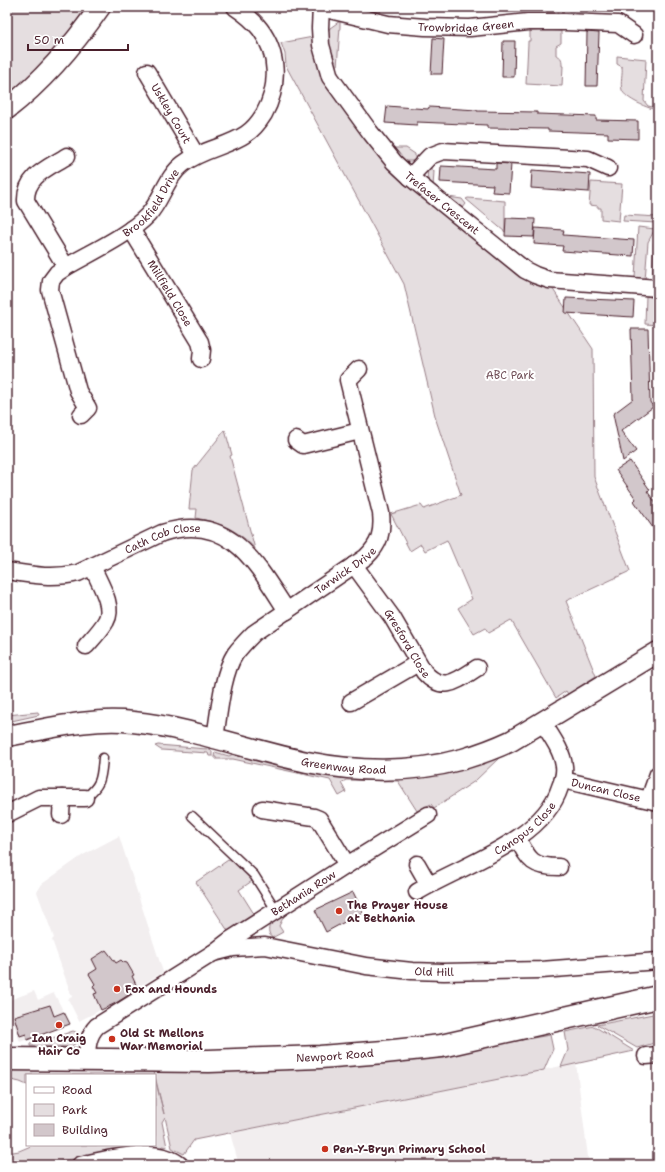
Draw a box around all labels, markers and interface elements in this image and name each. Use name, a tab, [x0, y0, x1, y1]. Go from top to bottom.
street label: Trowbridge Green	[417, 16, 515, 36]
scale bar	[28, 26, 128, 52]
text: 50 m	[34, 32, 64, 48]
street label: Uskley Court	[147, 81, 195, 146]
street label: Brookfield Drive	[120, 165, 183, 241]
street label: Trefaser Crescent	[401, 169, 483, 238]
street label: Millfield Close	[144, 257, 196, 329]
park label: ABC Park	[486, 368, 534, 383]
street label: Cath Cob Close	[122, 521, 201, 558]
street label: Tarwick Drive	[312, 544, 380, 598]
street label: Gresford Close	[381, 606, 433, 682]
street label: Greenway Road	[300, 754, 386, 778]
street label: Duncan Close	[570, 775, 642, 806]
street label: Canopus Close	[492, 799, 559, 859]
street label: Bethania Row	[268, 867, 339, 920]
place label: The Prayer House at Bethania	[347, 898, 448, 926]
marker: The Prayer House at Bethania	[334, 906, 344, 916]
street label: Old Hill	[414, 964, 455, 980]
place label: Fox and Hounds	[125, 982, 217, 997]
marker: Fox and Hounds	[112, 984, 122, 994]
marker: Ian Craig Hair Co	[54, 1020, 64, 1030]
place label: Old St Mellons War Memorial	[120, 1026, 204, 1054]
place label: Ian Craig Hair Co	[32, 1031, 86, 1059]
marker: Old St Mellons War Memorial	[107, 1034, 117, 1044]
street label: Newport Road	[296, 1046, 374, 1066]
legend	[26, 1074, 156, 1146]
text: Road	[62, 1082, 93, 1098]
text: Park	[62, 1102, 88, 1118]
text: Building	[62, 1122, 108, 1138]
place label: Pen-Y-Bryn Primary School	[333, 1142, 486, 1157]
marker: Pen-Y-Bryn Primary School	[320, 1144, 330, 1154]

